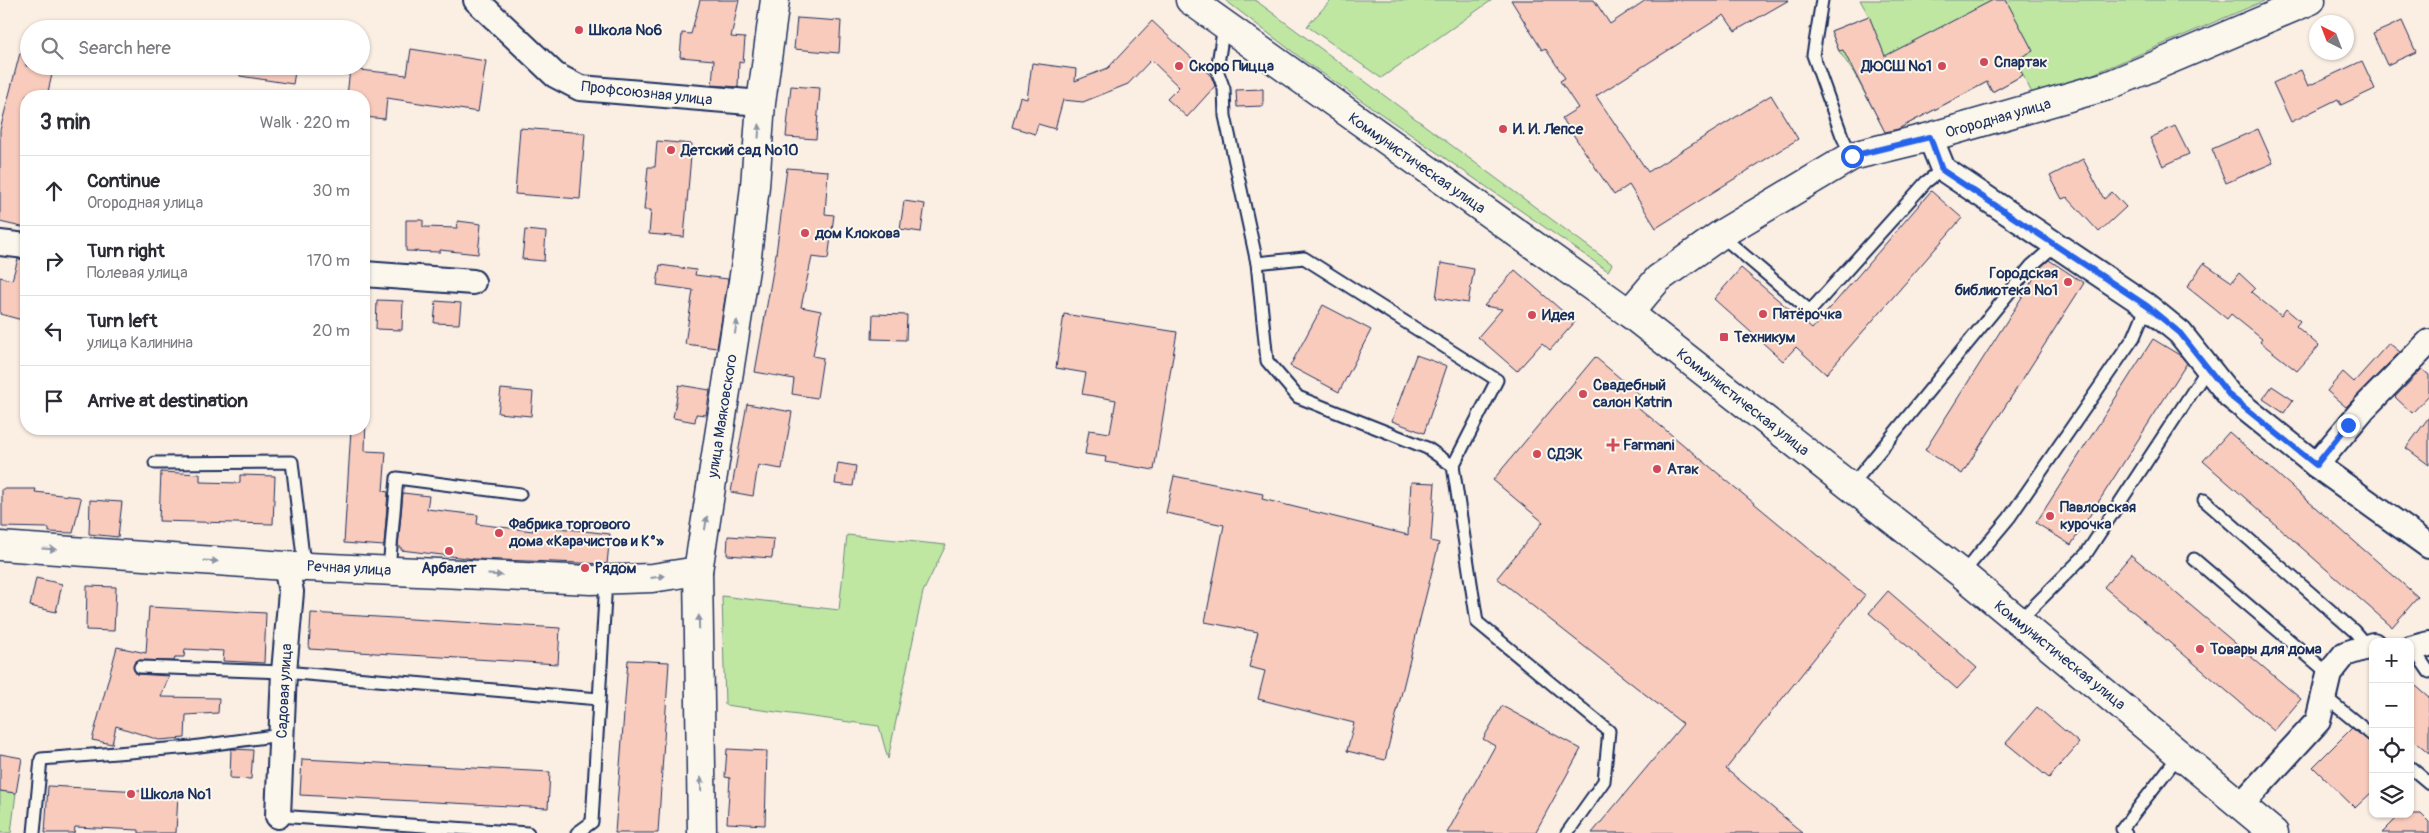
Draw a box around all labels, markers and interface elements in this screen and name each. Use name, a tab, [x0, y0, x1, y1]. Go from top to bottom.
north arrow	[2309, 15, 2354, 60]
search box	[20, 20, 370, 75]
place label: Школа №6	[588, 21, 662, 40]
marker: Школа №6	[573, 24, 585, 36]
icon: search	[38, 34, 66, 62]
text: Search here	[78, 36, 171, 60]
place label: Спартак	[1994, 53, 2047, 72]
marker: Спартак	[1978, 56, 1990, 68]
place label: Скоро Пицца	[1189, 57, 1274, 76]
place label: ДЮСШ №1	[1860, 57, 1932, 76]
marker: Скоро Пицца	[1173, 60, 1185, 72]
marker: ДЮСШ №1	[1936, 60, 1948, 72]
street label: Профсоюзная улица	[581, 77, 713, 110]
street label: Огородная улица	[1943, 94, 2053, 143]
text: 3 min	[40, 109, 90, 136]
street label: Коммунистическая улица	[1344, 109, 1489, 218]
text: Walk · 220 m	[260, 113, 350, 133]
place label: И. И. Лепсе	[1513, 120, 1584, 139]
one-way arrow	[756, 123, 764, 139]
marker: И. И. Лепсе	[1497, 123, 1509, 135]
place label: Детский сад №10	[680, 141, 799, 160]
marker: Детский сад №10	[665, 144, 677, 156]
route start	[1841, 145, 1864, 168]
text: Continue	[87, 169, 160, 193]
icon: ahead	[40, 177, 68, 205]
text: 30 m	[312, 181, 350, 201]
text: Огородная улица	[87, 193, 203, 213]
place label: дом Клокова	[814, 224, 900, 243]
marker: дом Клокова	[799, 227, 811, 239]
text: Turn right	[87, 239, 165, 263]
icon: right	[40, 247, 68, 275]
text: 170 m	[307, 251, 350, 271]
text: Полевая улица	[87, 263, 188, 283]
place label: Городская библиотека №1	[1955, 264, 2058, 300]
marker: Городская библиотека №1	[2062, 276, 2074, 288]
place label: Пятёрочка	[1773, 305, 1842, 324]
place label: Идея	[1542, 306, 1574, 325]
marker: Пятёрочка	[1757, 308, 1769, 320]
text: Turn left	[87, 309, 157, 333]
marker: Идея	[1526, 309, 1538, 321]
icon: left	[40, 317, 68, 345]
one-way arrow	[732, 319, 740, 335]
text: 20 m	[312, 321, 350, 341]
place label: Техникум	[1733, 328, 1796, 347]
marker: Техникум	[1718, 331, 1730, 343]
text: улица Калинина	[87, 333, 193, 353]
street label: Коммунистическая улица	[1672, 345, 1813, 460]
street label: улица Маяковского	[703, 353, 742, 480]
place label: Свадебный салон Katrin	[1592, 376, 1673, 412]
icon: arrive	[40, 387, 68, 415]
marker: Свадебный салон Katrin	[1577, 388, 1589, 400]
text: Arrive at destination	[87, 389, 248, 413]
route end	[2337, 414, 2360, 437]
place label: Farmani	[1623, 436, 1675, 455]
marker: Farmani	[1607, 439, 1619, 451]
place label: СДЭК	[1547, 445, 1583, 464]
marker: СДЭК	[1531, 448, 1543, 460]
place label: Атак	[1667, 460, 1699, 479]
marker: Атак	[1651, 463, 1663, 475]
place label: Павловская курочка	[2060, 498, 2136, 534]
marker: Павловская курочка	[2044, 510, 2056, 522]
one-way arrow	[702, 514, 710, 530]
place label: Фабрика торгового дома «Карачистов и К°»	[508, 515, 664, 551]
marker: Фабрика торгового дома «Карачистов и К°»	[493, 527, 505, 539]
marker: Арбалет	[443, 545, 455, 557]
one-way arrow	[41, 546, 57, 554]
one-way arrow	[203, 557, 219, 565]
street label: Речная улица	[306, 557, 392, 580]
place label: Арбалет	[421, 559, 477, 578]
place label: Рядом	[595, 559, 637, 578]
marker: Рядом	[579, 562, 591, 574]
one-way arrow	[488, 572, 504, 580]
one-way arrow	[650, 573, 666, 581]
street label: Коммунистическая улица	[1990, 597, 2129, 714]
one-way arrow	[695, 614, 703, 630]
map controls	[2369, 638, 2414, 818]
button: +	[2369, 638, 2414, 683]
place label: Товары для дома	[2209, 640, 2322, 659]
street label: Садовая улица	[273, 643, 296, 739]
marker: Товары для дома	[2194, 643, 2206, 655]
button: −	[2369, 683, 2414, 728]
button: locate	[2369, 728, 2414, 773]
button: layers	[2369, 773, 2414, 818]
one-way arrow	[697, 776, 705, 792]
place label: Школа №1	[140, 785, 211, 804]
marker: Школа №1	[125, 788, 137, 800]

